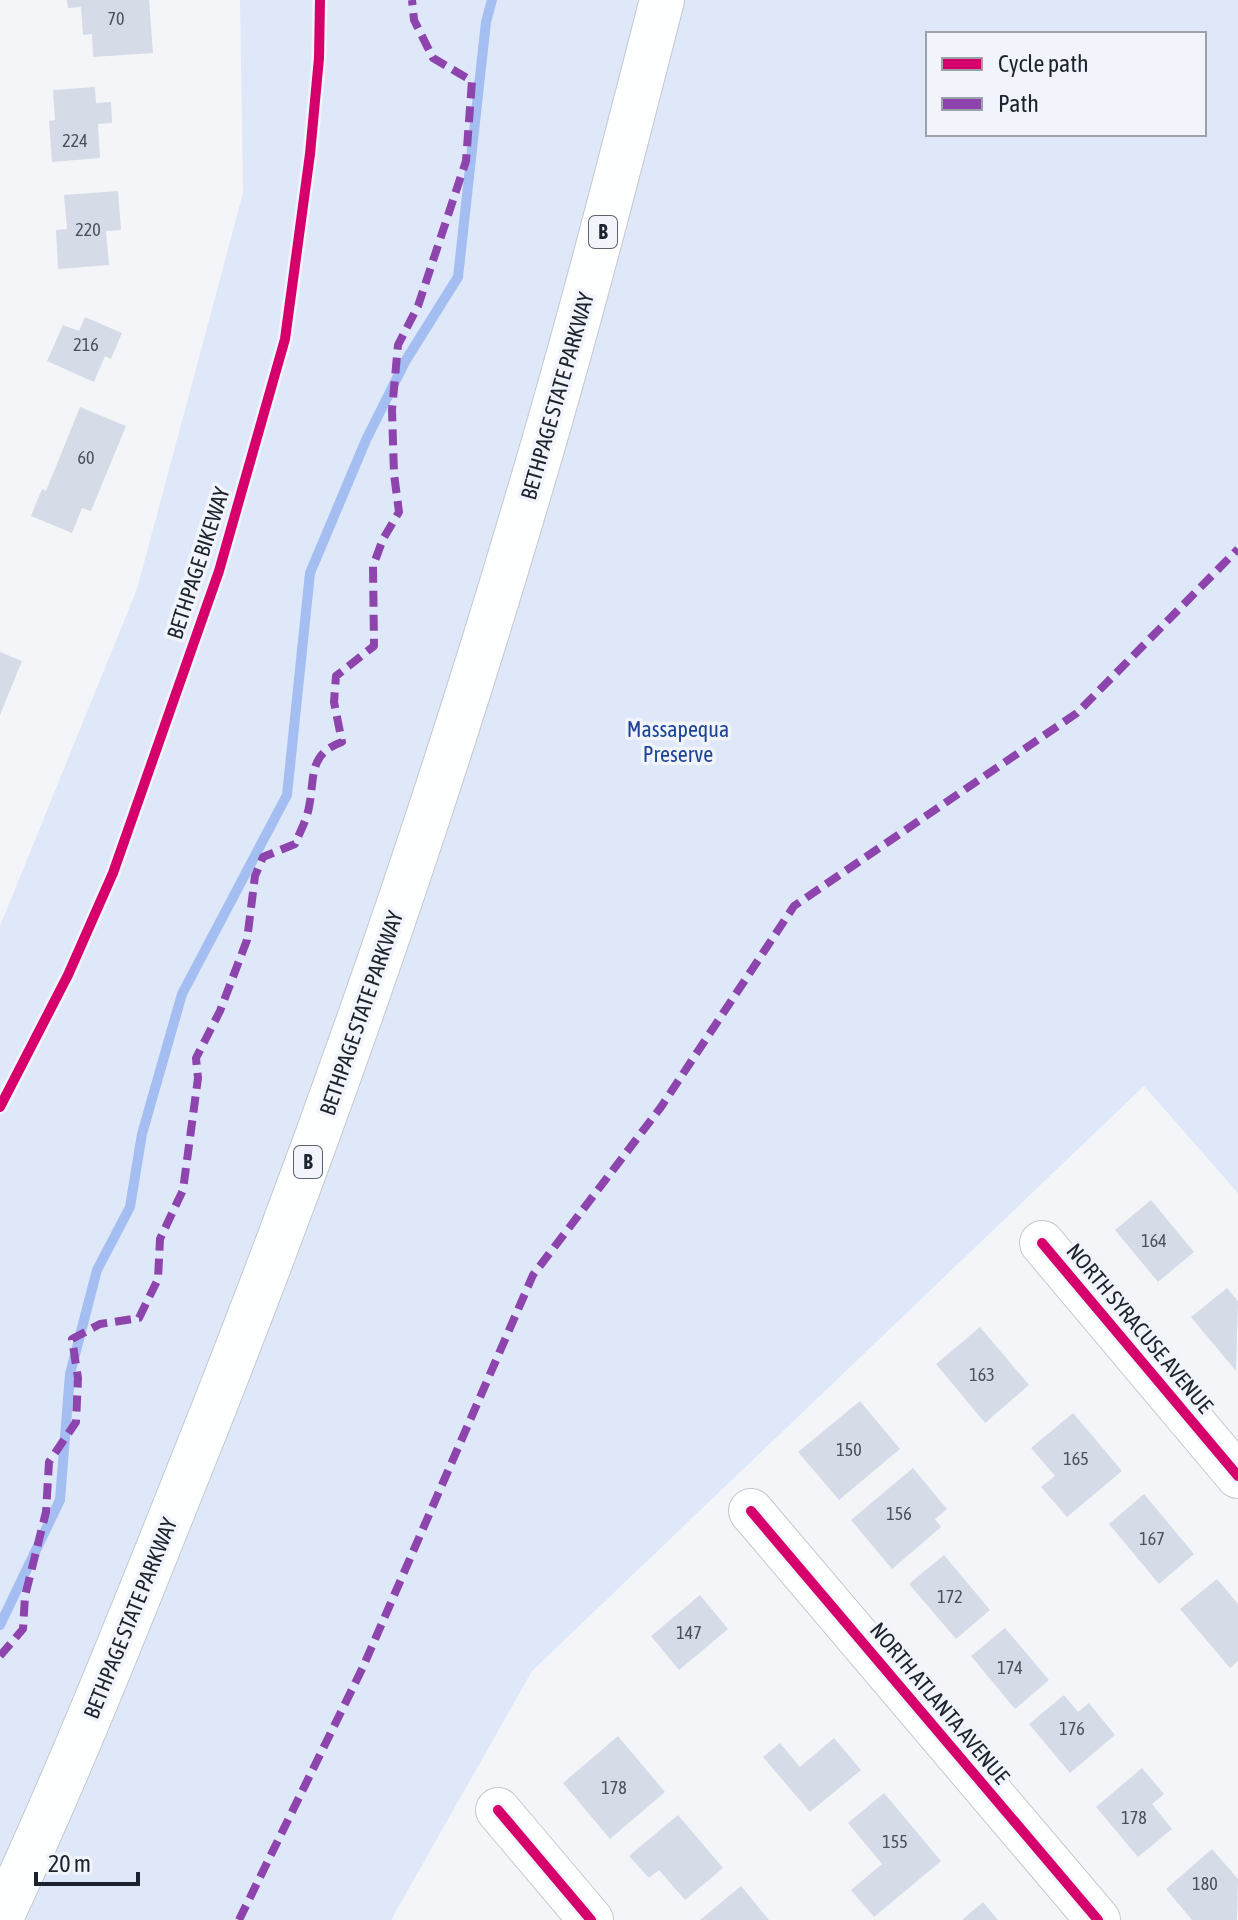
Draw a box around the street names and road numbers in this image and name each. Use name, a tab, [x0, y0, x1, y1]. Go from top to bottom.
road number: B	[589, 216, 617, 248]
street label: BETHPAGE STATE PARKWAY	[515, 289, 599, 503]
street label: BETHPAGE BIKEWAY	[161, 484, 235, 642]
street label: BETHPAGE STATE PARKWAY	[314, 907, 408, 1119]
road number: B	[294, 1146, 322, 1178]
street label: NORTH SYRACUSE AVENUE	[1061, 1238, 1219, 1419]
street label: BETHPAGE STATE PARKWAY	[78, 1514, 182, 1722]
street label: NORTH ATLANTA AVENUE	[865, 1617, 1015, 1789]

